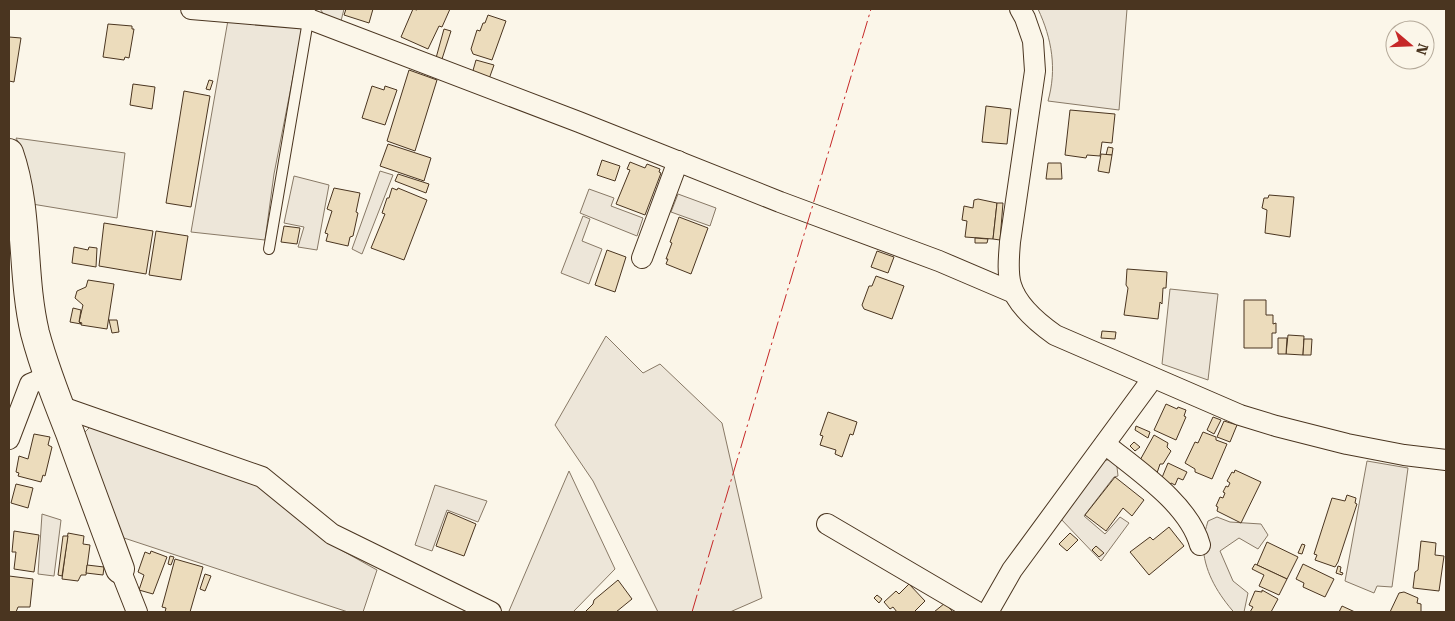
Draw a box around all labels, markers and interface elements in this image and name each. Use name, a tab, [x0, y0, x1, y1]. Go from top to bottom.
north arrow	[1385, 20, 1435, 70]
text: N	[1413, 42, 1432, 57]

